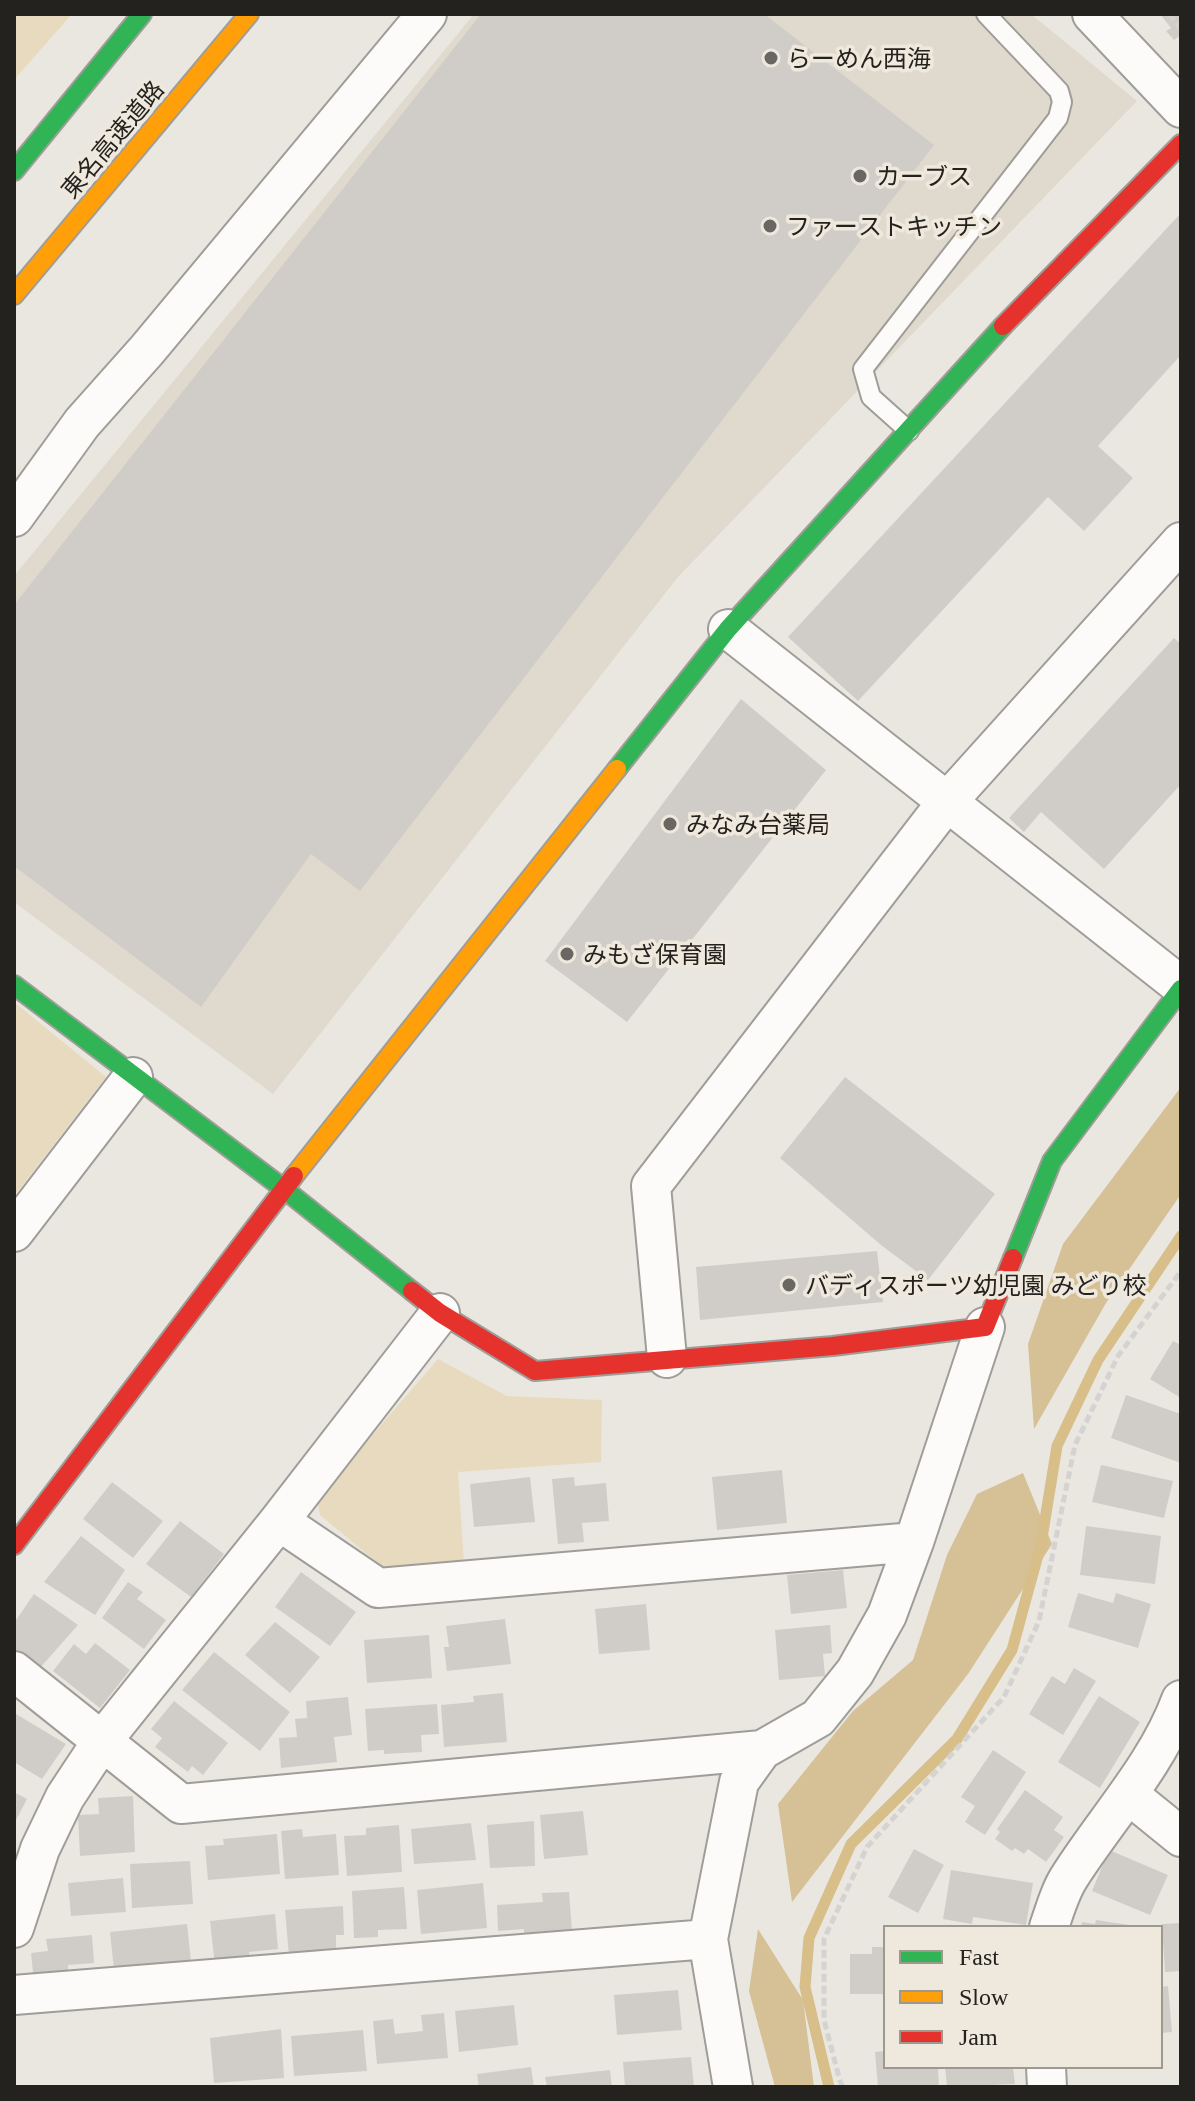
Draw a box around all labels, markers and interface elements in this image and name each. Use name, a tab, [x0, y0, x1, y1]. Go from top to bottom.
place label: らーめん西海	[787, 44, 931, 72]
marker: らーめん西海	[762, 49, 780, 67]
street label: 東名高速道路	[55, 75, 169, 203]
place label: カーブス	[876, 162, 972, 190]
marker: カーブス	[851, 167, 869, 185]
place label: ファーストキッチン	[786, 212, 1002, 240]
marker: ファーストキッチン	[761, 217, 779, 235]
place label: みなみ台薬局	[686, 810, 830, 838]
marker: みなみ台薬局	[661, 815, 679, 833]
place label: みもざ保育園	[583, 940, 727, 968]
marker: みもざ保育園	[558, 945, 576, 963]
place label: バディスポーツ幼児園 みどり校	[805, 1271, 1146, 1299]
marker: バディスポーツ幼児園 みどり校	[780, 1276, 798, 1294]
legend	[883, 1925, 1163, 2069]
text: Fast	[959, 1944, 999, 1970]
text: Slow	[959, 1984, 1008, 2010]
text: Jam	[959, 2024, 998, 2050]

